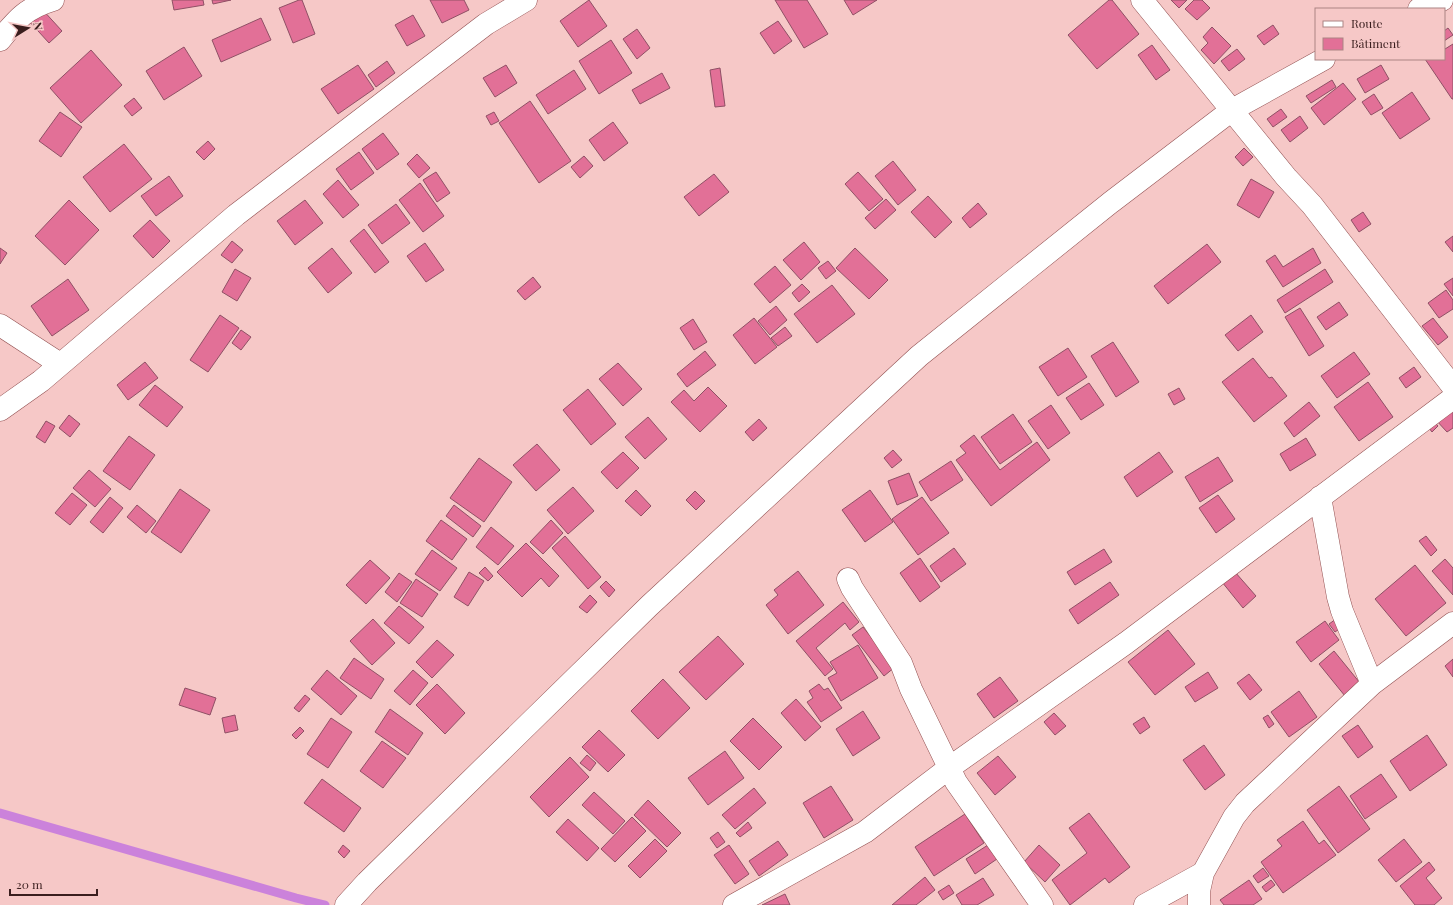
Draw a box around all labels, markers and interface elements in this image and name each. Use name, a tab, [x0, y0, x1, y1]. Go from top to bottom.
north arrow	[8, 8, 48, 48]
legend	[1315, 8, 1445, 60]
text: Route	[1351, 15, 1383, 31]
text: N	[30, 21, 46, 31]
text: Bâtiment	[1351, 35, 1401, 51]
scale bar	[10, 871, 97, 897]
text: 20 m	[16, 876, 43, 892]

